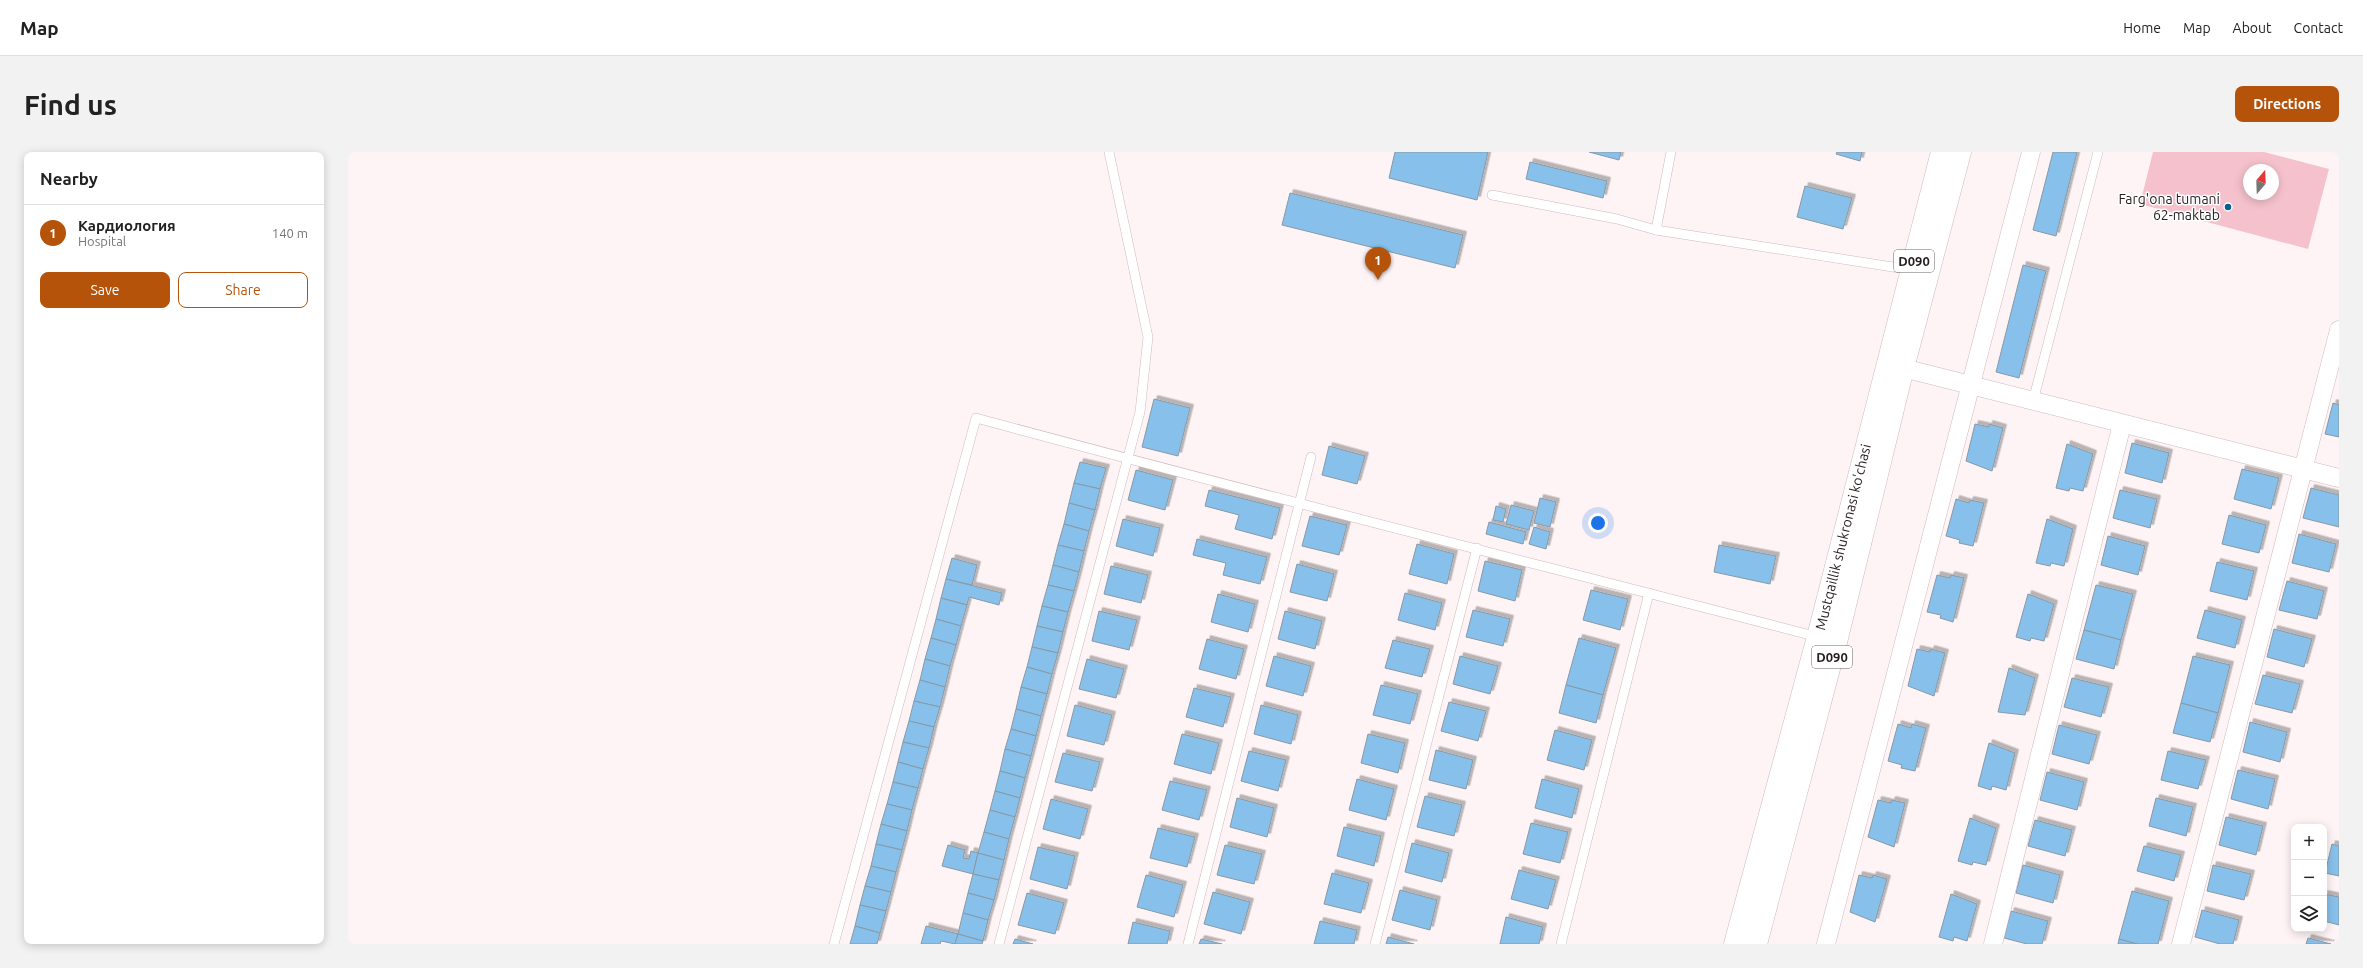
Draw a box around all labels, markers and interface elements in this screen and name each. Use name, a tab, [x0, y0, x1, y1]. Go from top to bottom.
text: Map	[20, 17, 59, 39]
text: Home	[2123, 20, 2161, 36]
text: Map	[2183, 20, 2211, 36]
text: About	[2233, 20, 2272, 36]
text: Contact	[2294, 20, 2343, 36]
button: Directions	[2235, 86, 2339, 122]
text: Find us	[24, 89, 117, 120]
north arrow	[2243, 164, 2279, 200]
text: Nearby	[40, 169, 98, 188]
place label: Farg'ona tumani 62-maktab	[2119, 191, 2220, 223]
marker: Farg'ona tumani 62-maktab	[2223, 202, 2233, 212]
text: Кардиология	[78, 217, 176, 234]
text: 1	[49, 226, 57, 240]
text: 140 m	[272, 226, 308, 240]
text: Hospital	[78, 234, 126, 248]
pin: 1	[1365, 247, 1391, 280]
road number: D090	[1894, 250, 1934, 272]
button: Save	[40, 272, 170, 308]
button: Share	[178, 272, 308, 308]
street label: Mustqaillik shukronasi ko'chasi	[1812, 442, 1874, 632]
your location	[1588, 513, 1608, 533]
road number: D090	[1812, 646, 1852, 668]
map controls	[2291, 824, 2327, 932]
button: +	[2291, 824, 2327, 860]
button: −	[2291, 860, 2327, 896]
button: layers	[2291, 896, 2327, 932]

